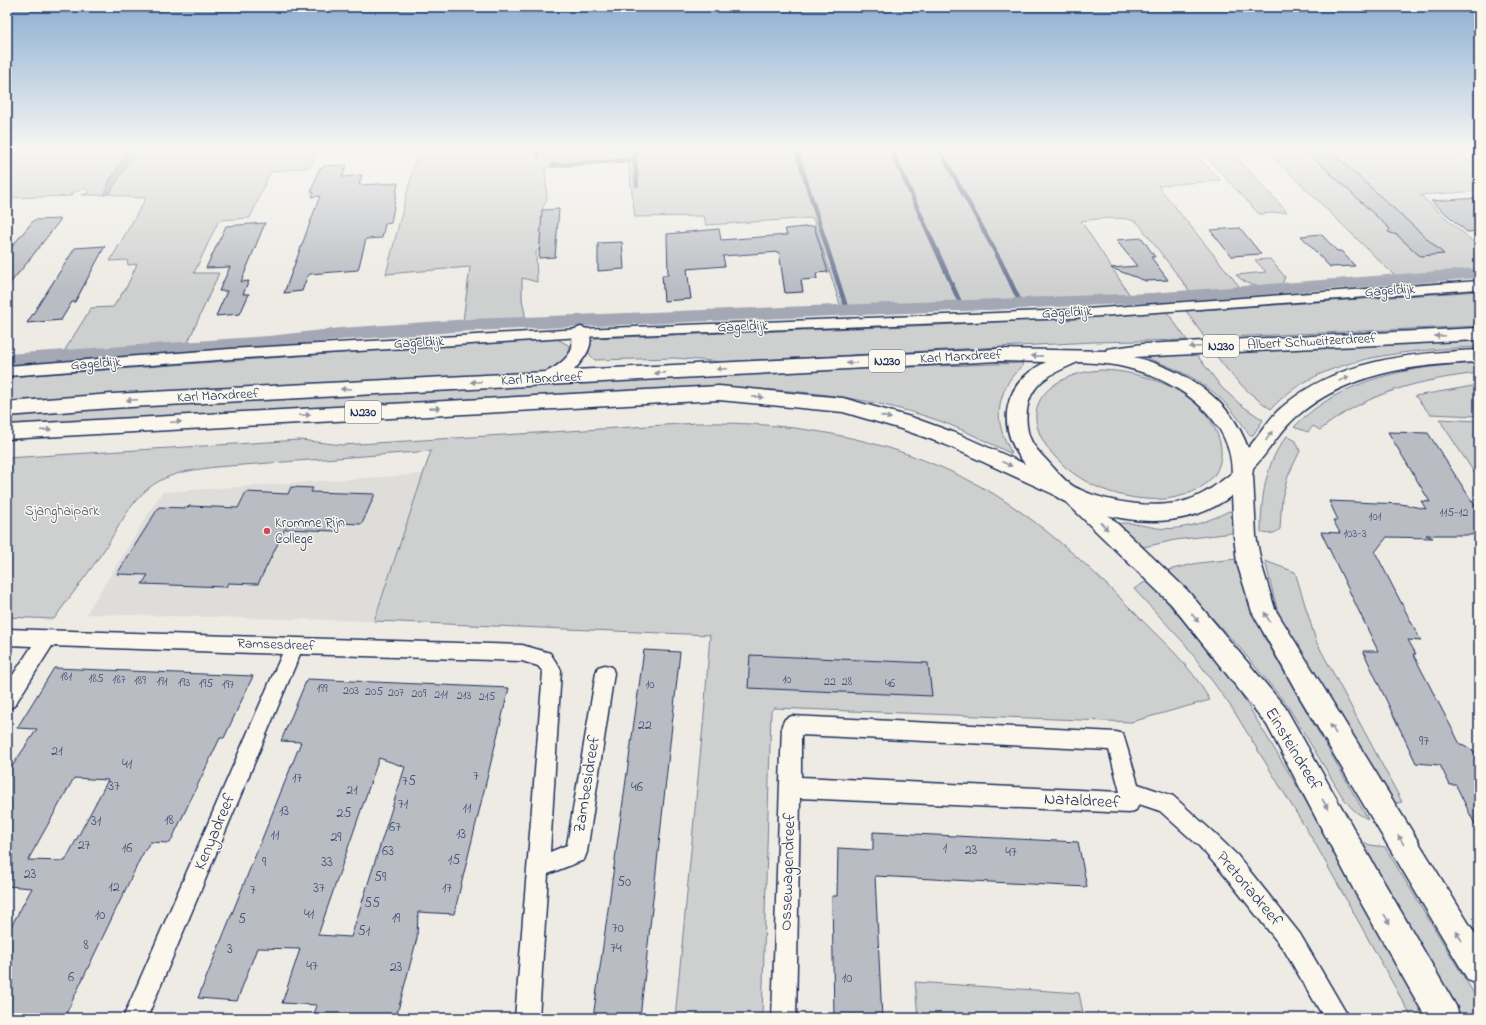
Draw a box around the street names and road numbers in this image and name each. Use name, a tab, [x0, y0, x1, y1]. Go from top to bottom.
street label: Gageldijk	[1364, 279, 1417, 304]
street label: Gageldijk	[1041, 301, 1094, 326]
street label: Gageldijk	[717, 316, 770, 339]
street label: Albert Schweitzerdreef	[1247, 328, 1378, 356]
street label: Gageldijk	[393, 331, 446, 356]
road number: N230	[1203, 335, 1239, 357]
street label: Karl Marxdreef	[919, 344, 1003, 370]
road number: N230	[869, 350, 905, 372]
street label: Gageldijk	[70, 352, 123, 377]
street label: Karl Marxdreef	[500, 366, 584, 392]
street label: Karl Marxdreef	[176, 383, 260, 409]
road number: N230	[345, 401, 381, 423]
street label: Ramsesdreef	[237, 633, 316, 657]
street label: Einsteindreef	[1258, 703, 1328, 795]
street label: Zambesidreef	[567, 733, 607, 834]
street label: Nataldreef	[1043, 787, 1121, 815]
street label: Kenyadreef	[188, 790, 243, 874]
street label: Ossewagendreef	[773, 812, 805, 931]
street label: Pretoriadreef	[1210, 846, 1288, 932]

